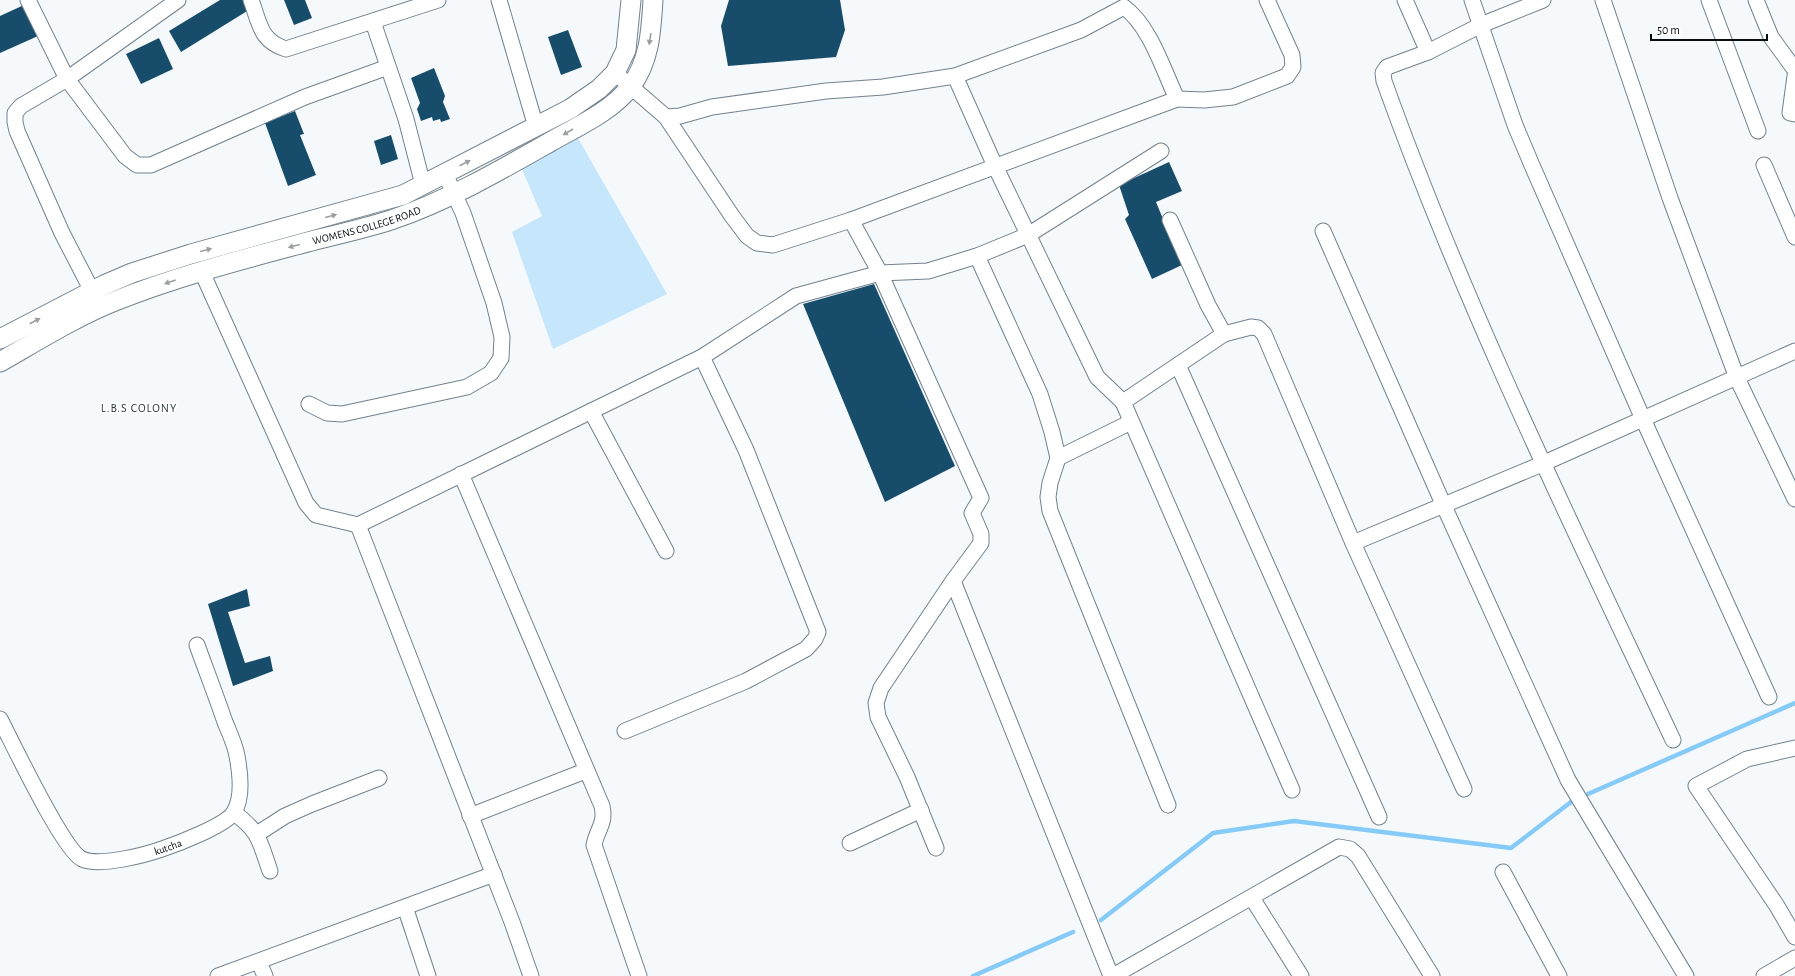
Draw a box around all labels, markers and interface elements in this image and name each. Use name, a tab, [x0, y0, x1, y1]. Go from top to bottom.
scale bar	[1651, 16, 1767, 42]
text: 50 m	[1657, 24, 1680, 36]
one-way arrow	[647, 33, 653, 45]
one-way arrow	[562, 128, 574, 135]
one-way arrow	[459, 160, 470, 167]
street label: WOMENS COLLEGE ROAD	[311, 204, 422, 246]
one-way arrow	[325, 213, 337, 219]
one-way arrow	[288, 243, 300, 249]
one-way arrow	[200, 247, 212, 253]
one-way arrow	[163, 280, 175, 286]
one-way arrow	[29, 318, 40, 324]
district label: L.B.S COLONY	[101, 402, 177, 414]
street label: kutcha	[153, 837, 184, 857]

